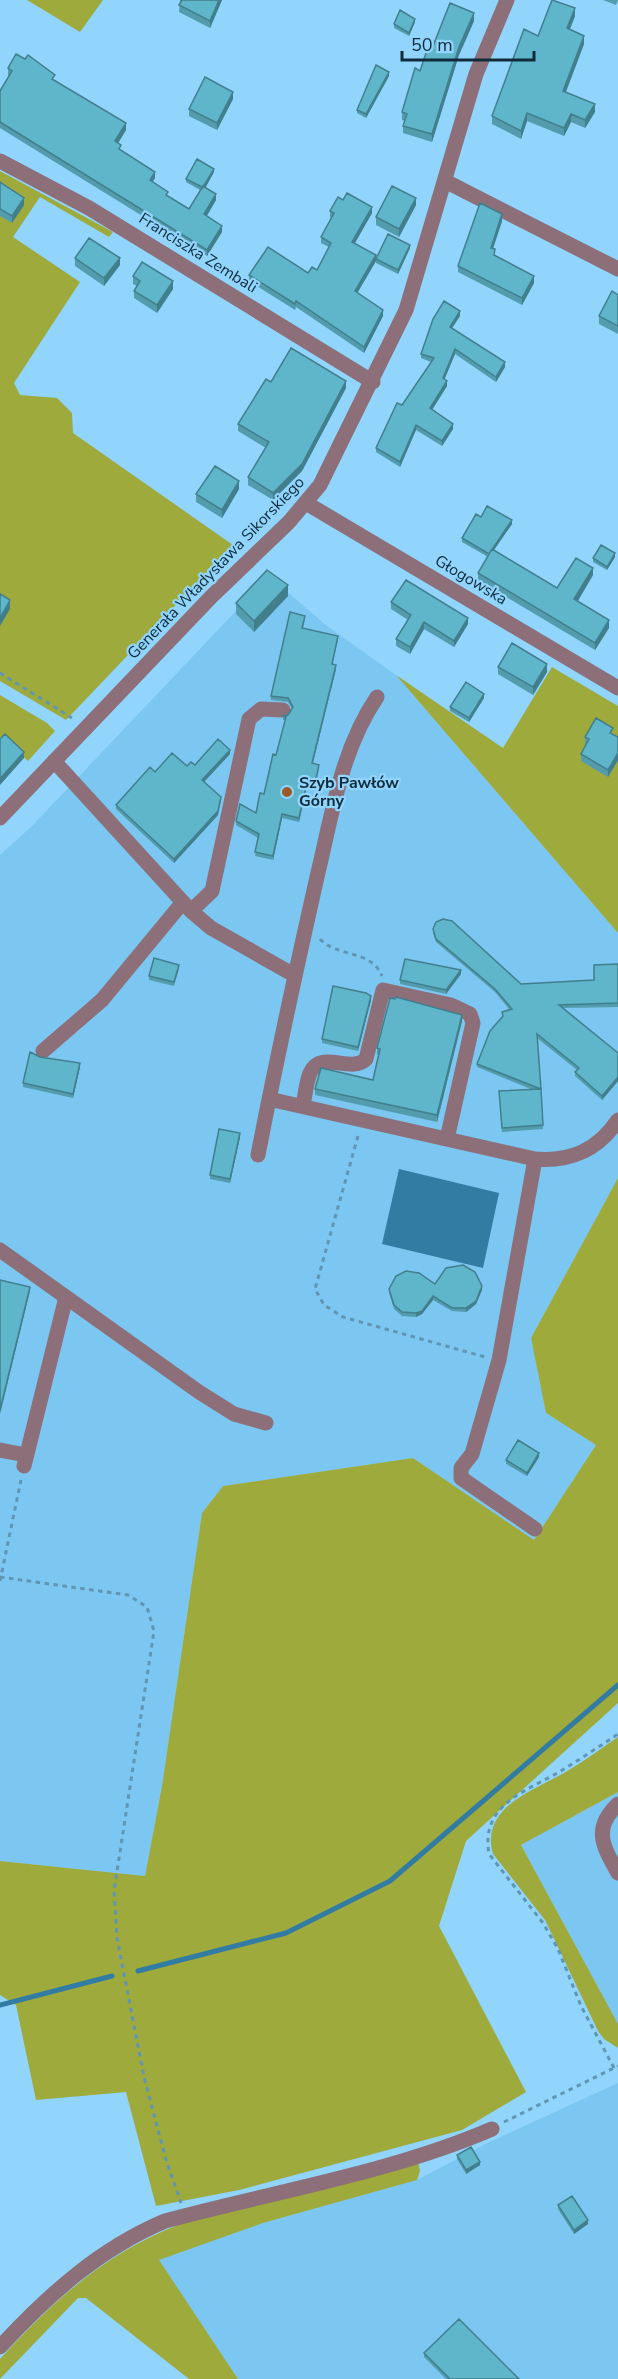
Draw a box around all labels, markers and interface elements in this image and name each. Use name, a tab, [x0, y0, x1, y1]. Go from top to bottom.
scale bar	[402, 24, 534, 62]
text: 50 m	[411, 33, 453, 57]
street label: Franciszka Zembali	[134, 208, 262, 298]
street label: Generała Władysława Sikorskiego	[123, 472, 310, 664]
street label: Głogowska	[431, 550, 511, 610]
place label: Szyb Pawłów Górny	[299, 772, 399, 812]
marker: Szyb Pawłów Górny	[280, 785, 294, 799]

